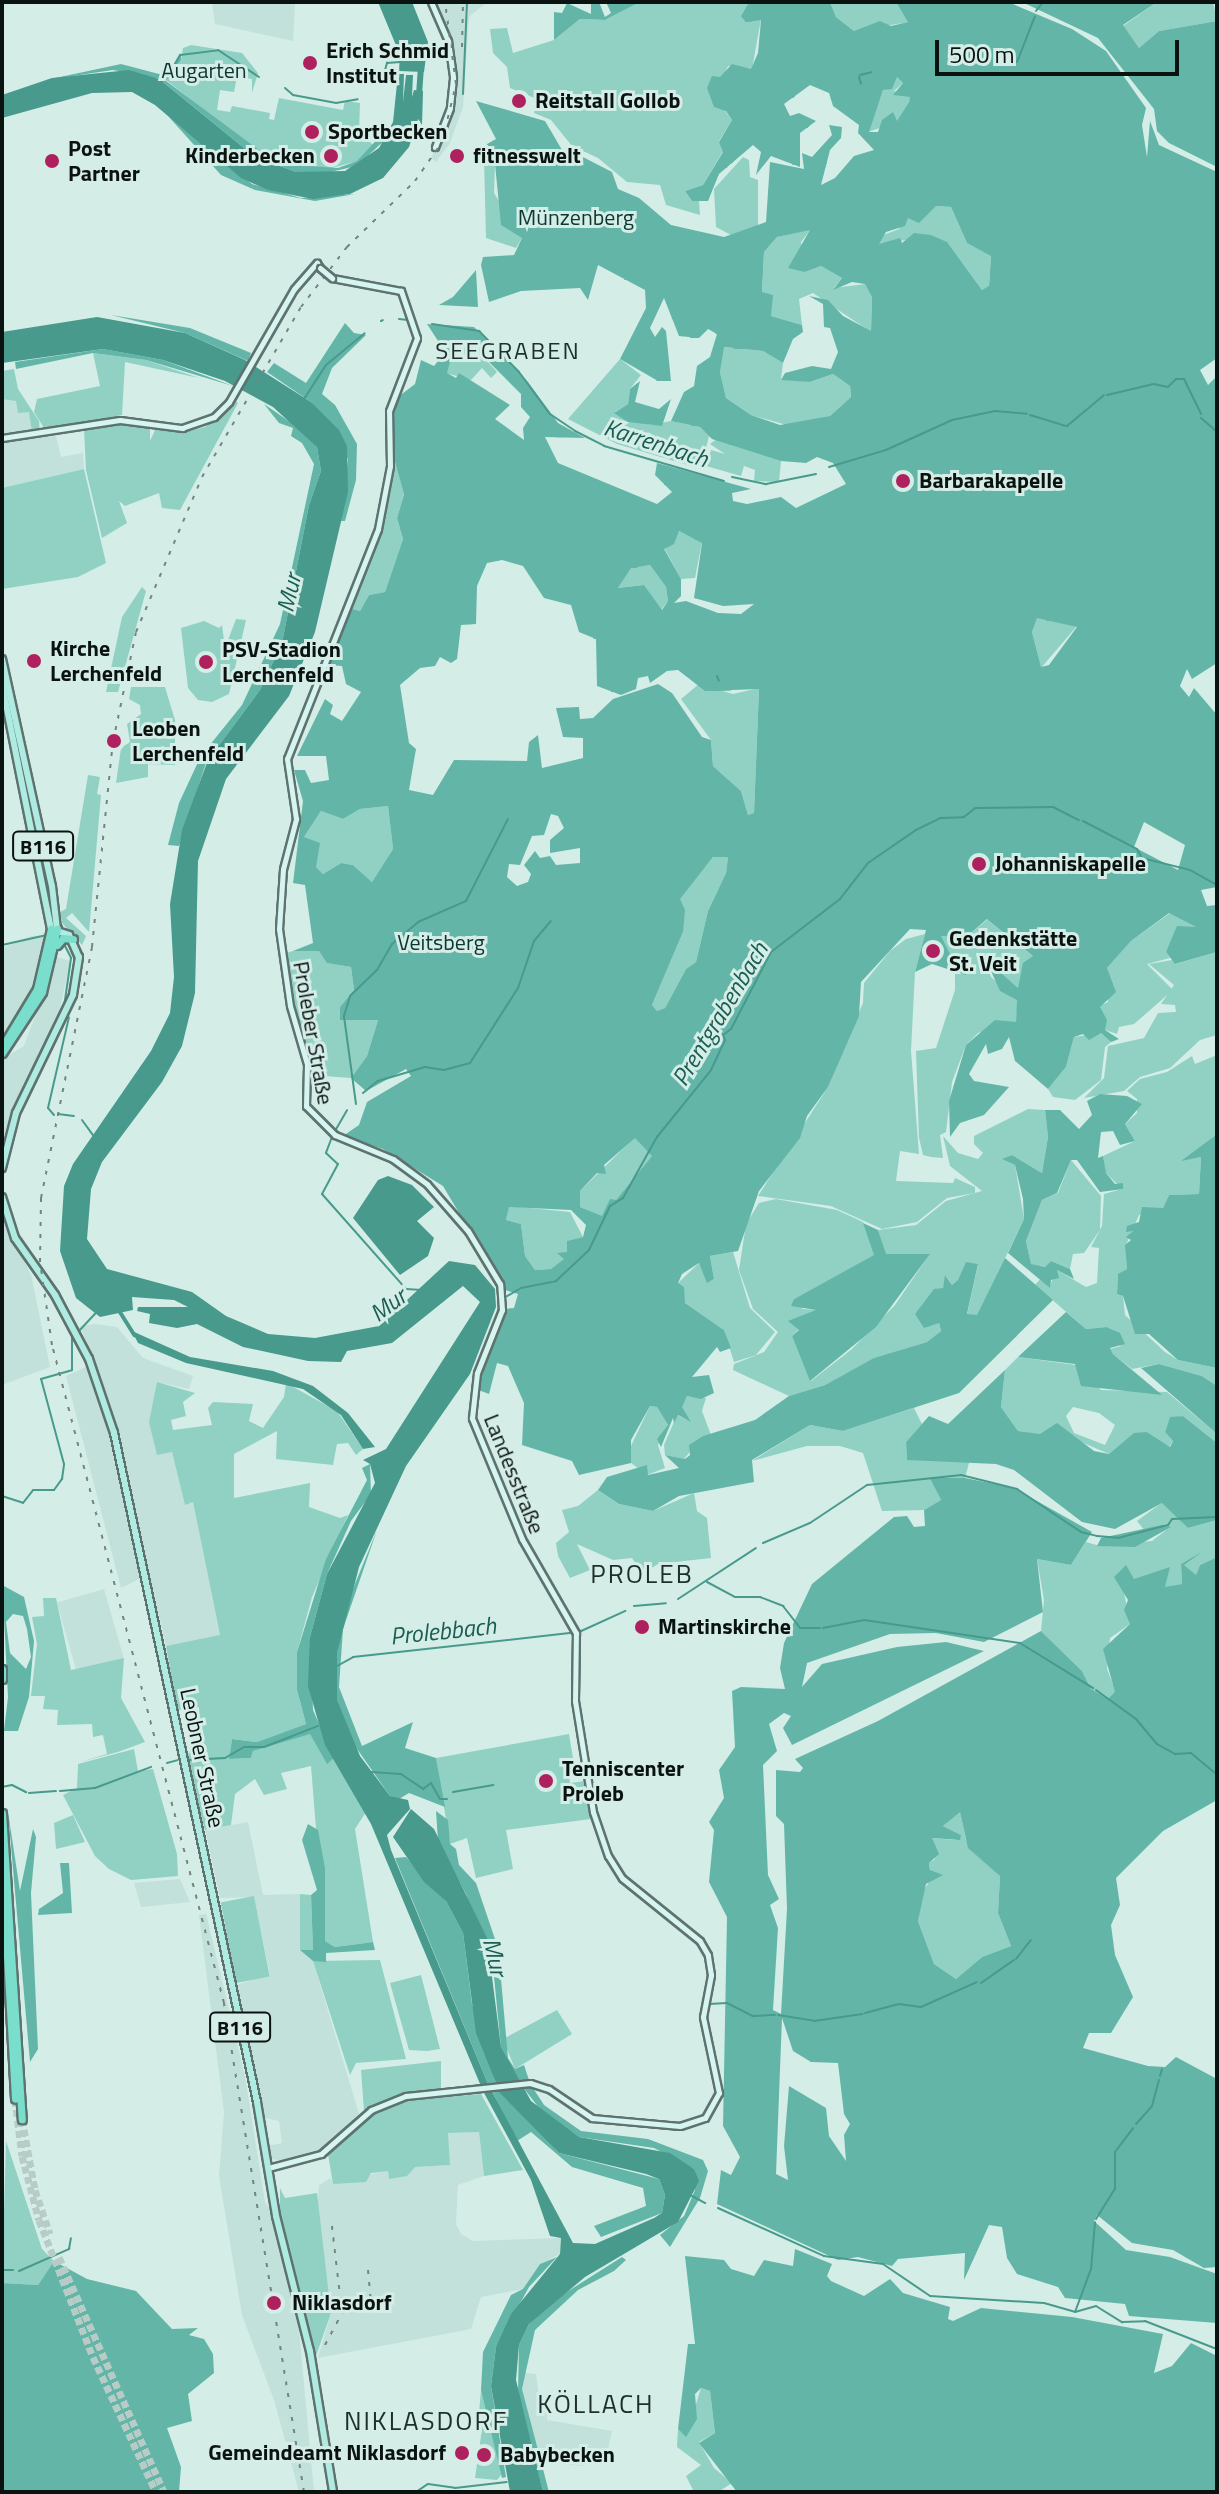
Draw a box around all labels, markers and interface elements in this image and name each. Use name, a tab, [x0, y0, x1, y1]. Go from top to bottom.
scale bar	[939, 24, 1183, 74]
text: 500 m	[949, 36, 1015, 72]
place label: Erich Schmid Institut	[326, 37, 449, 88]
marker: Erich Schmid Institut	[301, 54, 319, 72]
park label: Augarten	[161, 58, 247, 84]
place label: Reitstall Gollob	[535, 88, 680, 114]
marker: Reitstall Gollob	[510, 92, 528, 110]
place label: Sportbecken	[328, 119, 447, 145]
marker: Sportbecken	[303, 123, 321, 141]
place label: Post Partner	[68, 135, 140, 186]
place label: Kinderbecken	[185, 143, 315, 169]
place label: fitnesswelt	[473, 143, 581, 169]
marker: Kinderbecken	[322, 147, 340, 165]
marker: fitnesswelt	[448, 147, 466, 165]
marker: Post Partner	[43, 152, 61, 170]
park label: Münzenberg	[518, 205, 634, 231]
district label: SEEGRABEN	[435, 337, 581, 365]
water label: Karrenbach	[600, 413, 712, 473]
place label: Barbarakapelle	[919, 468, 1063, 494]
marker: Barbarakapelle	[894, 472, 912, 490]
water label: Mur	[271, 571, 307, 615]
place label: Kirche Lerchenfeld	[50, 635, 162, 686]
place label: PSV-Stadion Lerchenfeld	[222, 636, 341, 688]
marker: Kirche Lerchenfeld	[25, 652, 43, 670]
marker: PSV-Stadion Lerchenfeld	[197, 653, 215, 671]
place label: Leoben Lerchenfeld	[132, 715, 244, 766]
marker: Leoben Lerchenfeld	[103, 730, 125, 752]
road number: B116	[11, 830, 75, 862]
place label: Johanniskapelle	[995, 851, 1146, 877]
marker: Johanniskapelle	[970, 855, 988, 873]
place label: Gedenkstätte St. Veit	[949, 925, 1077, 976]
park label: Veitsberg	[397, 930, 485, 956]
water label: Prentgrabenbach	[666, 937, 774, 1091]
marker: Gedenkstätte St. Veit	[924, 942, 942, 960]
street label: Proleber Straße	[287, 959, 339, 1107]
water label: Mur	[364, 1282, 412, 1328]
street label: Landesstraße	[478, 1410, 550, 1538]
district label: PROLEB	[590, 1558, 694, 1590]
water label: Prolebbach	[389, 1611, 497, 1651]
place label: Martinskirche	[658, 1614, 791, 1640]
marker: Martinskirche	[633, 1618, 651, 1636]
street label: Leobner Straße	[174, 1686, 230, 1830]
place label: Tenniscenter Proleb	[562, 1755, 684, 1806]
marker: Tenniscenter Proleb	[537, 1772, 555, 1790]
water label: Mur	[477, 1935, 513, 1979]
road number: B116	[208, 2011, 272, 2043]
place label: Niklasdorf	[292, 2290, 392, 2316]
marker: Niklasdorf	[263, 2292, 285, 2314]
district label: KÖLLACH	[537, 2388, 655, 2420]
district label: NIKLASDORF	[344, 2405, 508, 2437]
place label: Gemeindeamt Niklasdorf	[208, 2440, 446, 2466]
place label: Babybecken	[500, 2442, 615, 2468]
marker: Gemeindeamt Niklasdorf	[453, 2444, 471, 2462]
marker: Babybecken	[475, 2446, 493, 2464]

